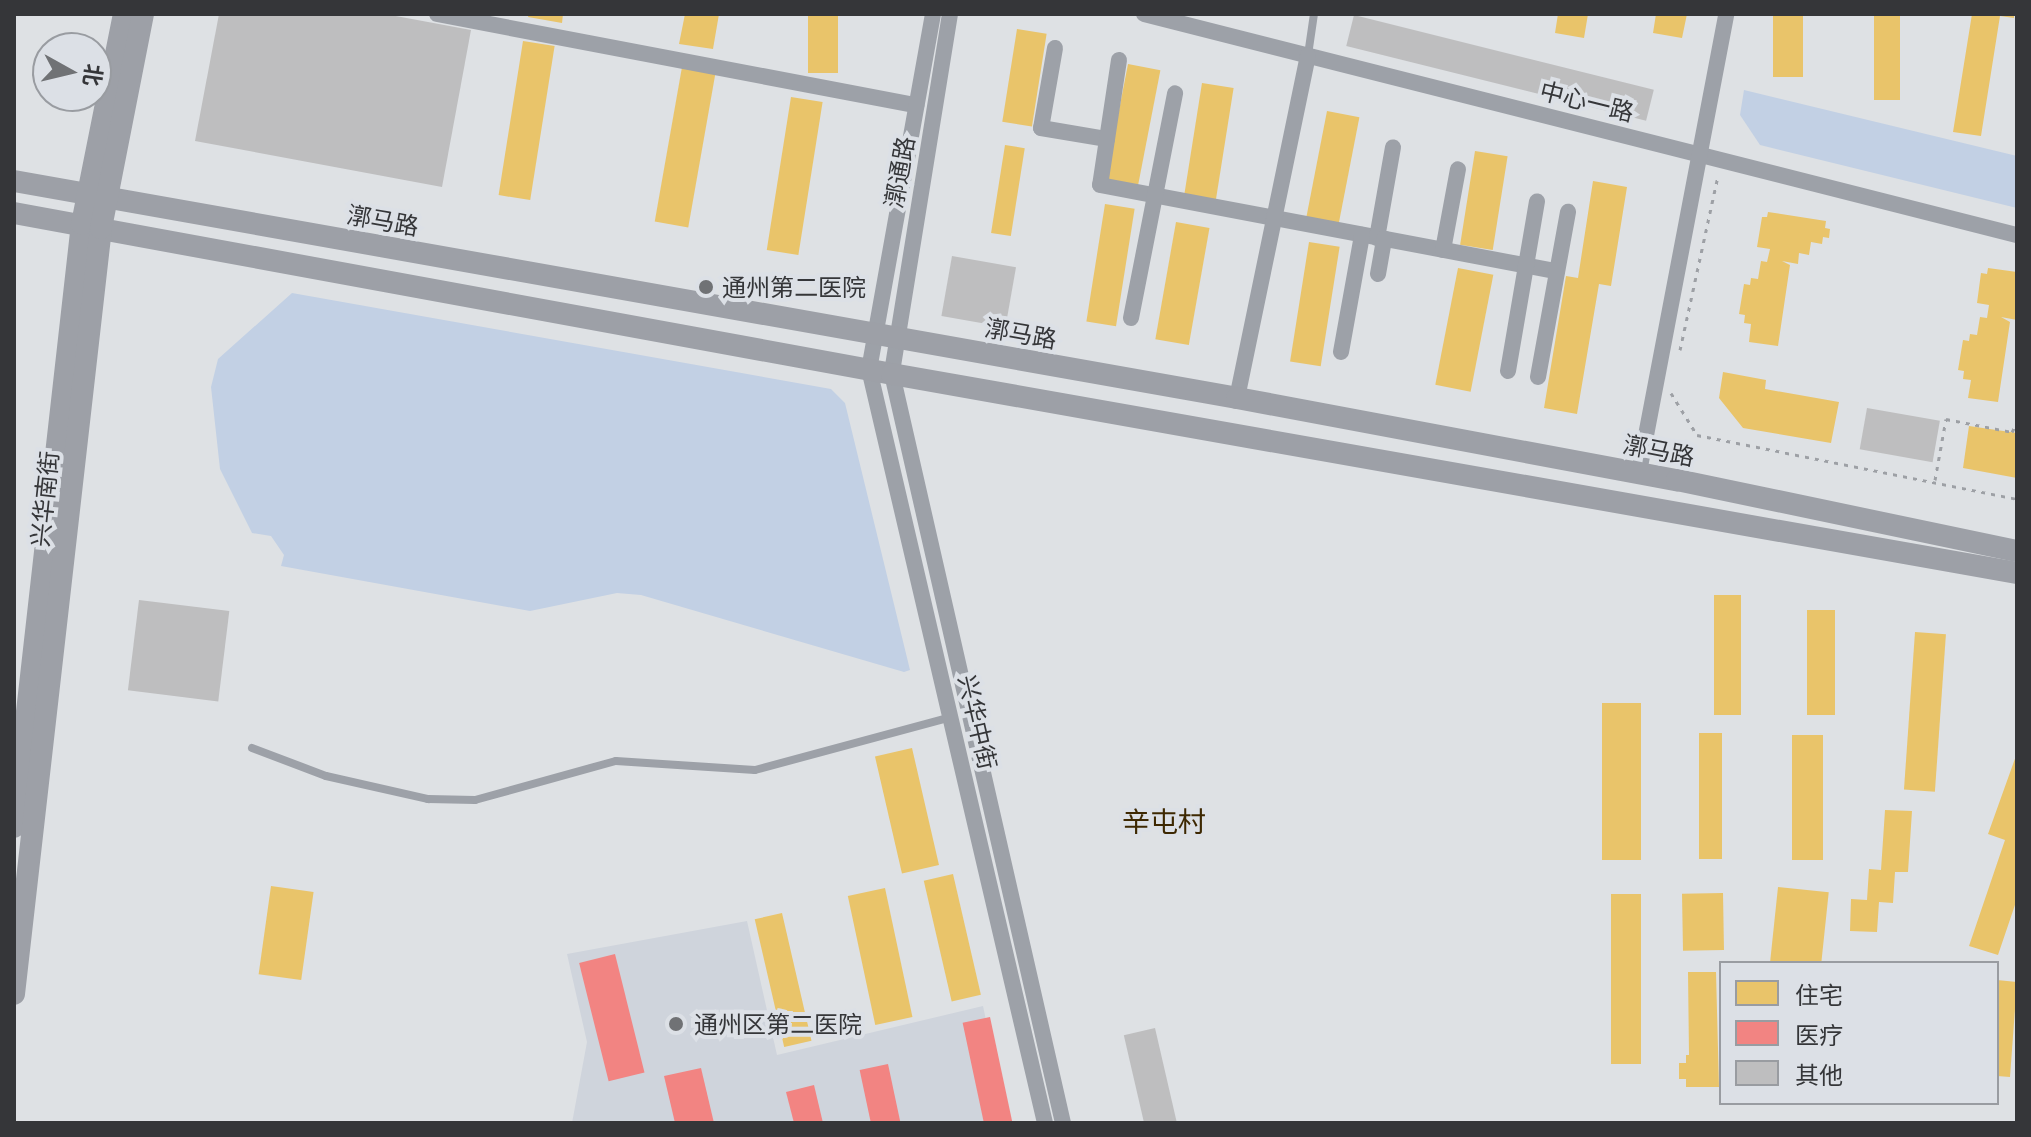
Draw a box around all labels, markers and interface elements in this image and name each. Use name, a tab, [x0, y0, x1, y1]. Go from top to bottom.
north arrow	[32, 32, 112, 112]
text: 北	[77, 62, 110, 88]
street label: 中心一路	[1537, 75, 1637, 127]
street label: 漷通路	[879, 134, 919, 210]
street label: 漷马路	[345, 200, 421, 240]
place label: 通州第二医院	[722, 273, 866, 301]
marker: 通州第二医院	[697, 278, 715, 296]
street label: 漷马路	[983, 313, 1059, 353]
street label: 漷马路	[1621, 429, 1697, 471]
street label: 兴华南街	[25, 450, 63, 548]
street label: 兴华中街	[953, 672, 1003, 772]
district label: 辛屯村	[1122, 804, 1206, 838]
legend	[1719, 961, 1999, 1105]
text: 住宅	[1795, 978, 1843, 1011]
place label: 通州区第二医院	[694, 1010, 862, 1038]
marker: 通州区第二医院	[665, 1013, 687, 1035]
text: 医疗	[1795, 1018, 1843, 1051]
text: 其他	[1795, 1058, 1843, 1091]

